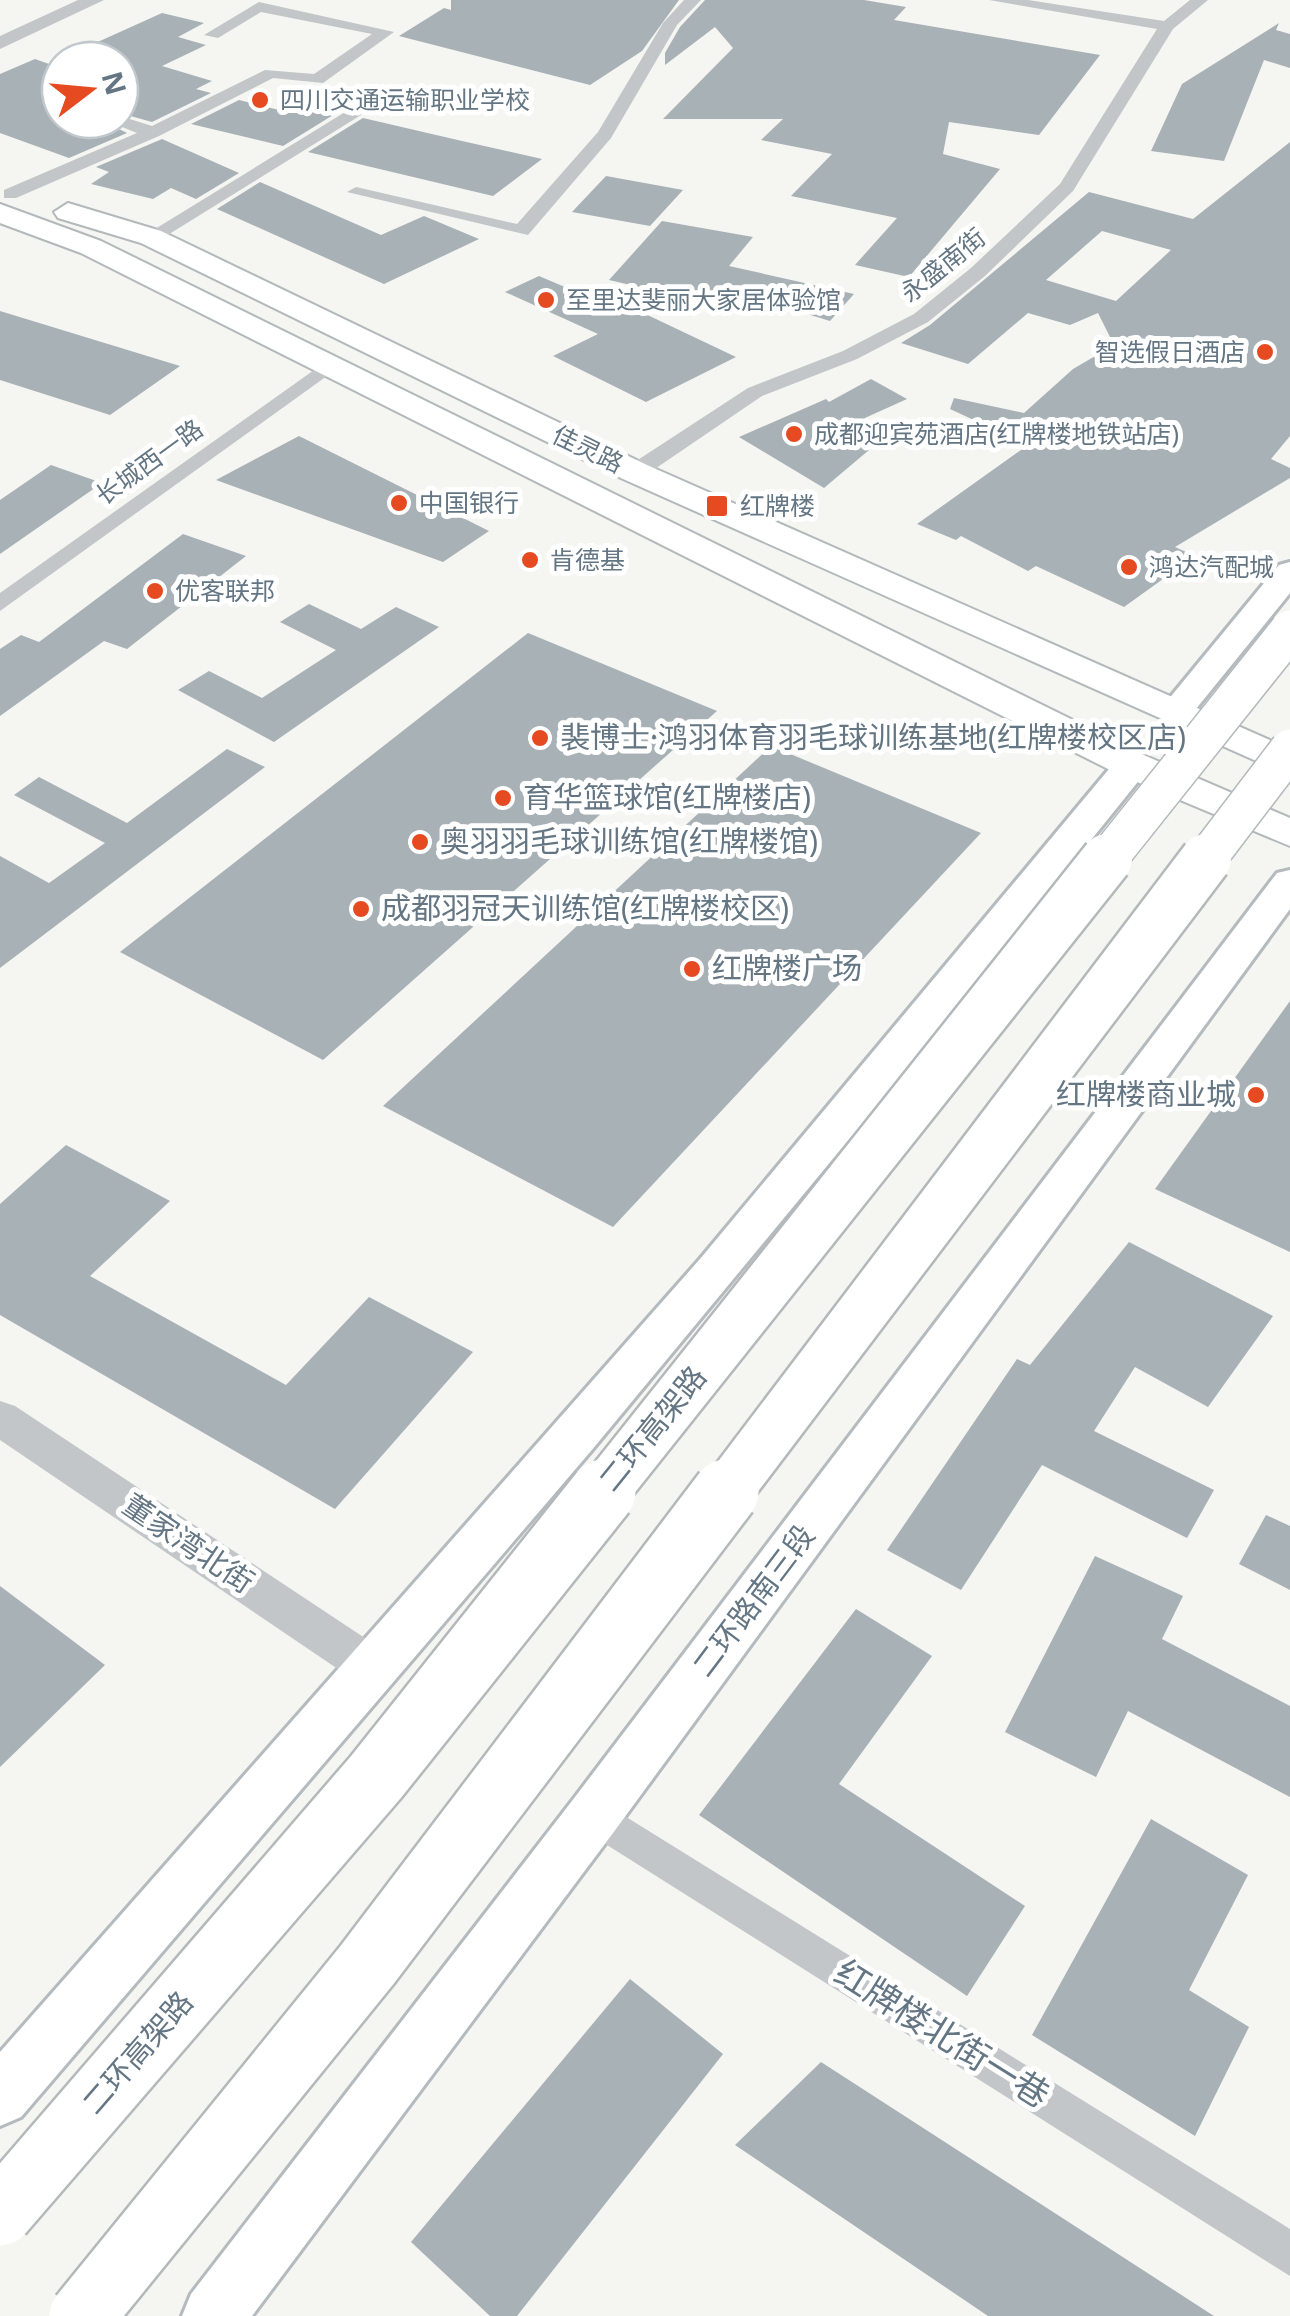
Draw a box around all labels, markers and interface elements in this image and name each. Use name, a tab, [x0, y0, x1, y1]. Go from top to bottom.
north arrow	[40, 40, 140, 140]
text: N	[94, 67, 136, 99]
place label: 四川交通运输职业学校	[280, 82, 530, 116]
marker: 四川交通运输职业学校	[249, 89, 271, 111]
street label: 永盛南街	[893, 220, 992, 309]
place label: 至里达斐丽大家居体验馆	[566, 282, 841, 316]
marker: 至里达斐丽大家居体验馆	[535, 289, 557, 311]
place label: 智选假日酒店	[1095, 334, 1245, 368]
marker: 智选假日酒店	[1254, 341, 1276, 363]
street label: 长城西一路	[88, 411, 209, 512]
street label: 佳灵路	[547, 416, 630, 480]
place label: 成都迎宾苑酒店(红牌楼地铁站店)	[814, 416, 1179, 450]
marker: 成都迎宾苑酒店(红牌楼地铁站店)	[783, 423, 805, 445]
place label: 中国银行	[419, 485, 519, 519]
place label: 红牌楼	[740, 488, 815, 522]
marker: 中国银行	[388, 492, 410, 514]
marker: 红牌楼	[704, 493, 730, 519]
place label: 肯德基	[550, 542, 625, 576]
marker: 肯德基	[519, 549, 541, 571]
place label: 鸿达汽配城	[1149, 549, 1274, 583]
marker: 鸿达汽配城	[1118, 556, 1140, 578]
place label: 优客联邦	[175, 573, 275, 607]
marker: 优客联邦	[144, 580, 166, 602]
place label: 裴博士·鸿羽体育羽毛球训练基地(红牌楼校区店)	[560, 716, 1186, 757]
marker: 裴博士·鸿羽体育羽毛球训练基地(红牌楼校区店)	[529, 727, 551, 749]
place label: 育华篮球馆(红牌楼店)	[523, 776, 811, 817]
marker: 育华篮球馆(红牌楼店)	[492, 787, 514, 809]
place label: 奥羽羽毛球训练馆(红牌楼馆)	[440, 820, 818, 861]
marker: 奥羽羽毛球训练馆(红牌楼馆)	[409, 831, 431, 853]
place label: 成都羽冠天训练馆(红牌楼校区)	[381, 887, 789, 928]
marker: 成都羽冠天训练馆(红牌楼校区)	[350, 898, 372, 920]
place label: 红牌楼广场	[712, 947, 862, 988]
marker: 红牌楼广场	[681, 958, 703, 980]
place label: 红牌楼商业城	[1056, 1073, 1236, 1114]
marker: 红牌楼商业城	[1245, 1084, 1267, 1106]
street label: 二环高架路	[589, 1357, 715, 1499]
street label: 董家湾北街	[115, 1484, 262, 1602]
street label: 二环路南三段	[682, 1516, 823, 1684]
street label: 红牌楼北街一巷	[826, 1948, 1059, 2118]
street label: 二环高架路	[72, 1982, 202, 2122]

